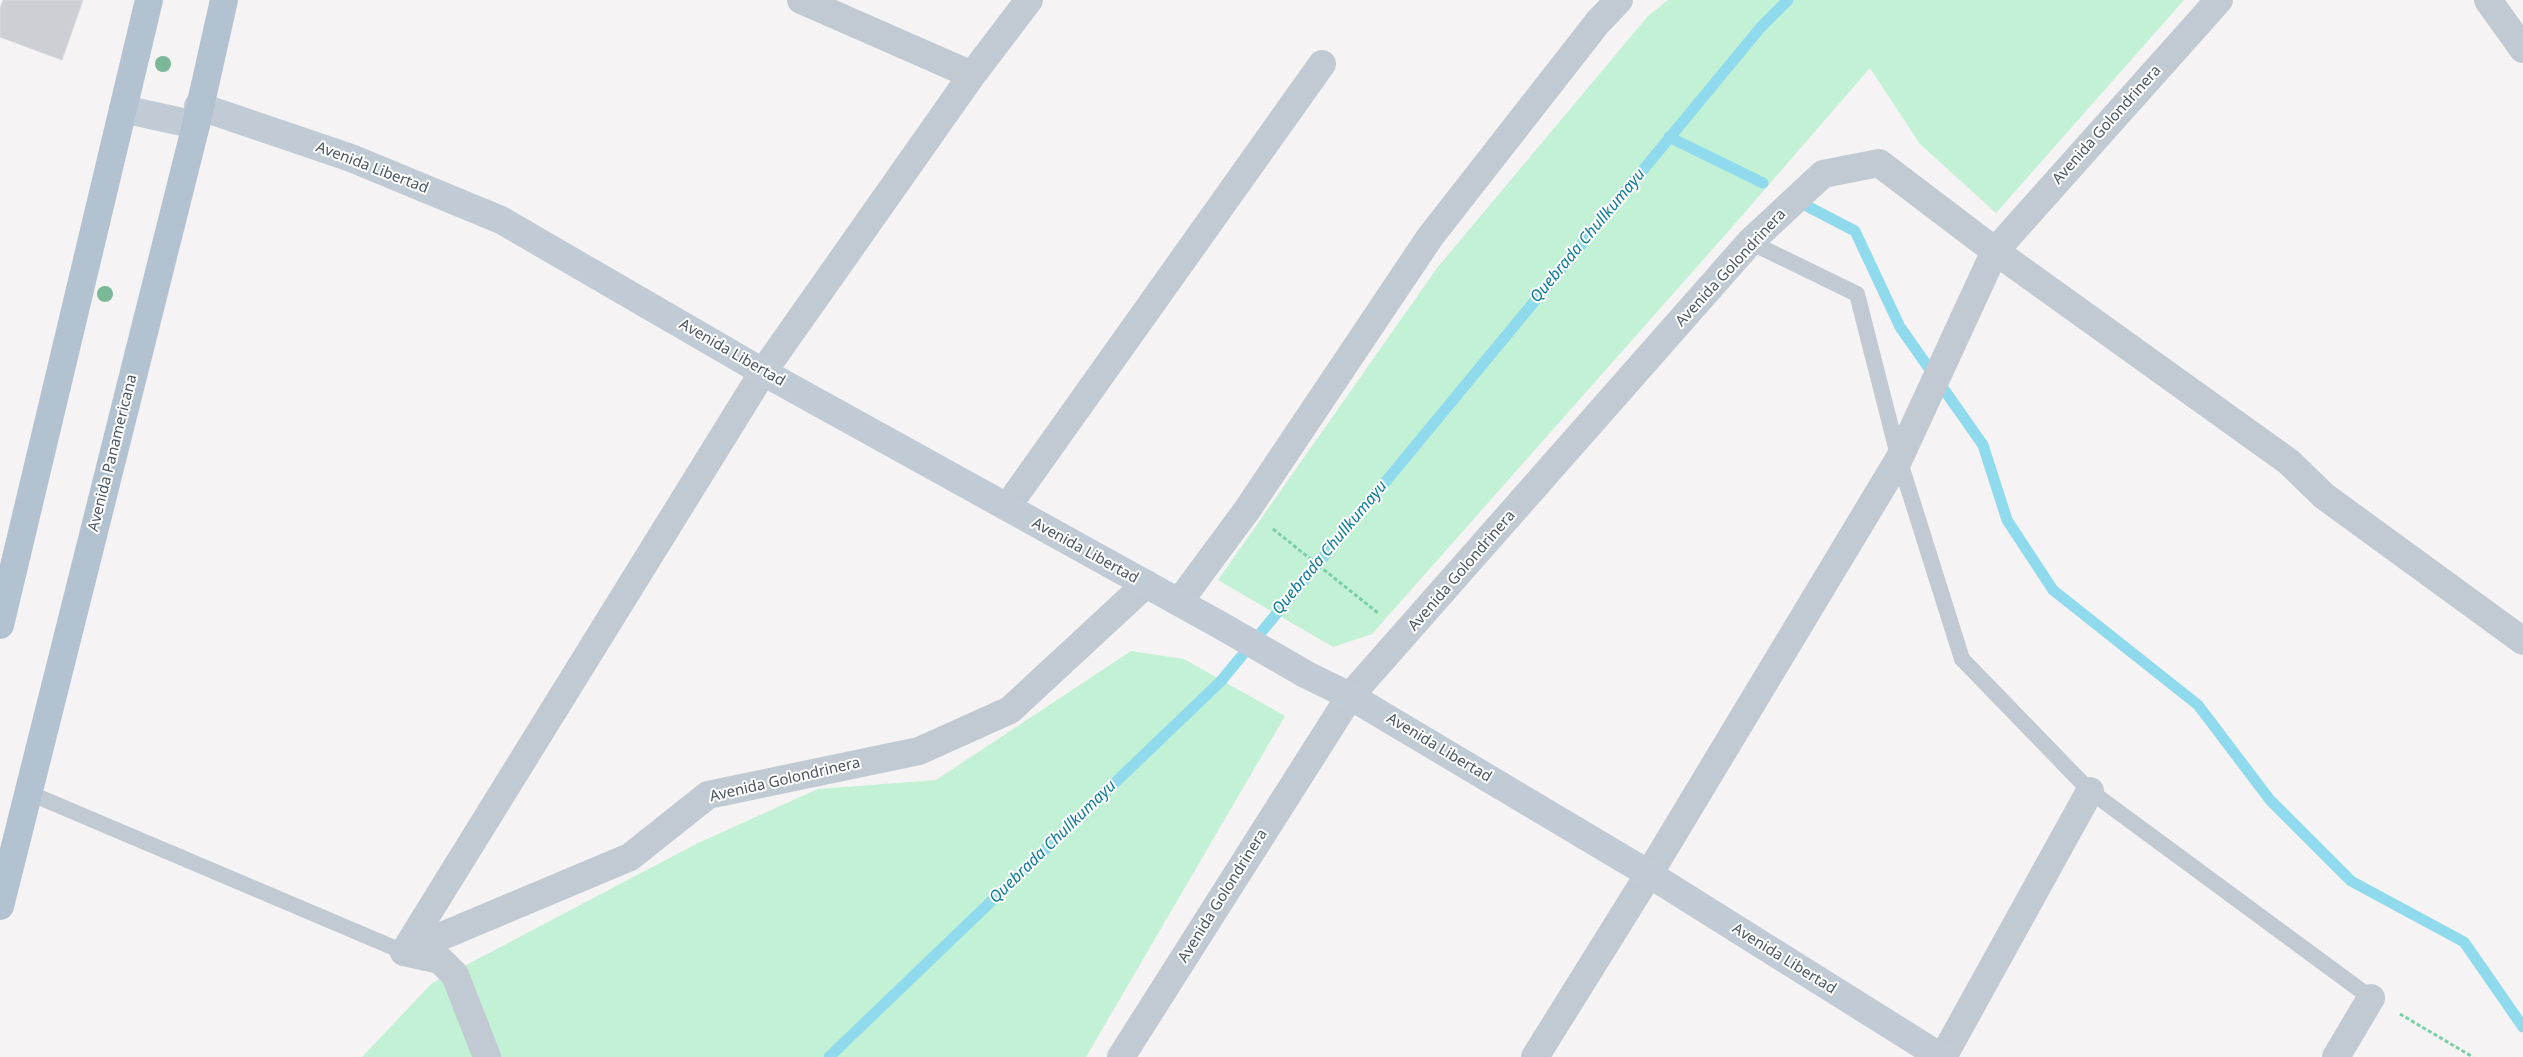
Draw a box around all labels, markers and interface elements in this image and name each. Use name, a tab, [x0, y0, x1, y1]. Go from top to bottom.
street label: Avenida Golondrinera	[2049, 62, 2165, 188]
street label: Avenida Libertad	[313, 138, 431, 198]
water label: Quebrada Chullkumayu	[1526, 165, 1650, 307]
street label: Avenida Golondrinera	[1672, 206, 1790, 330]
street label: Avenida Libertad	[676, 315, 788, 391]
street label: Avenida Panamericana	[85, 373, 141, 533]
water label: Quebrada Chullkumayu	[1268, 477, 1392, 619]
street label: Avenida Golondrinera	[1405, 507, 1519, 635]
street label: Avenida Libertad	[1029, 514, 1141, 588]
street label: Avenida Libertad	[1383, 710, 1495, 786]
street label: Avenida Golondrinera	[708, 754, 862, 806]
water label: Quebrada Chullkumayu	[986, 776, 1120, 908]
street label: Avenida Golondrinera	[1175, 826, 1271, 966]
street label: Avenida Libertad	[1729, 920, 1839, 998]

